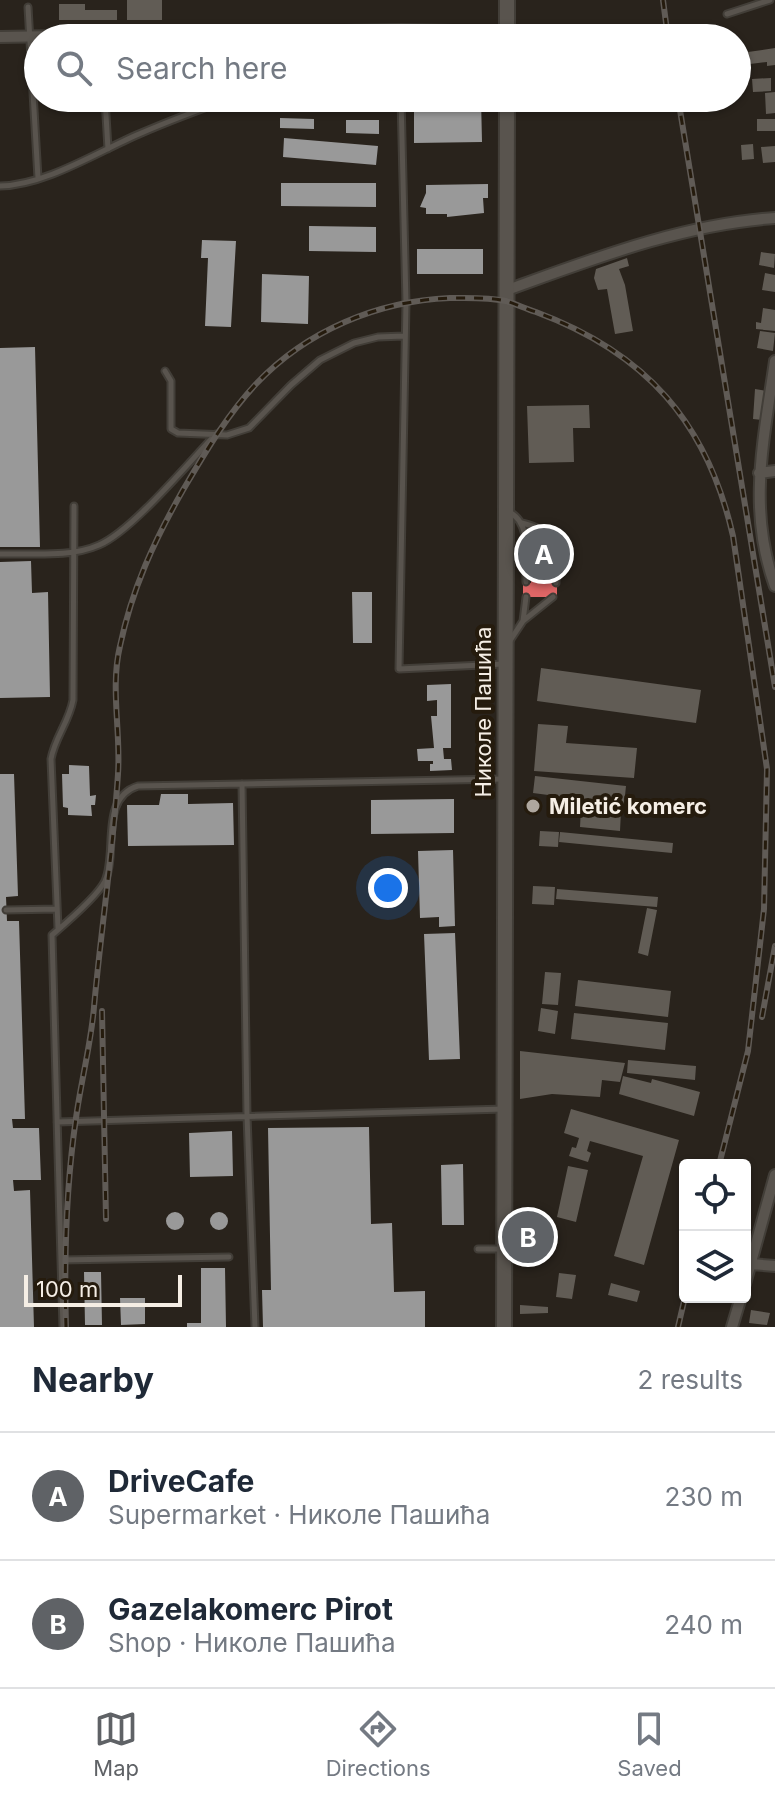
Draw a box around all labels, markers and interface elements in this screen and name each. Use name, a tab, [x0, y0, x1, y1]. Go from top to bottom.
search box	[24, 24, 751, 112]
icon: search	[52, 46, 96, 90]
text: Search here	[116, 50, 288, 86]
pin: A	[518, 524, 570, 584]
street label: Николе Пашића	[470, 627, 496, 797]
place label: Miletić komerc	[549, 793, 707, 819]
marker: Miletić komerc	[524, 797, 542, 815]
your location	[368, 868, 408, 908]
map controls	[679, 1159, 751, 1303]
button: locate	[679, 1159, 751, 1231]
pin: B	[502, 1207, 554, 1267]
button: layers	[679, 1231, 751, 1303]
scale bar	[24, 1271, 182, 1307]
text: 100 m	[36, 1276, 98, 1302]
text: Nearby	[32, 1359, 154, 1400]
text: 2 results	[638, 1364, 743, 1395]
text: DriveCafe	[108, 1463, 254, 1499]
text: A	[48, 1481, 68, 1512]
text: 230 m	[665, 1481, 743, 1512]
text: Supermarket · Николе Пашића	[108, 1499, 490, 1530]
text: Gazelakomerc Pirot	[108, 1591, 393, 1627]
text: B	[49, 1609, 67, 1640]
text: 240 m	[664, 1609, 743, 1640]
text: Shop · Николе Пашића	[108, 1627, 396, 1658]
tab: Map	[93, 1707, 139, 1781]
tab: Directions	[326, 1707, 431, 1781]
tab: Saved	[617, 1707, 682, 1781]

